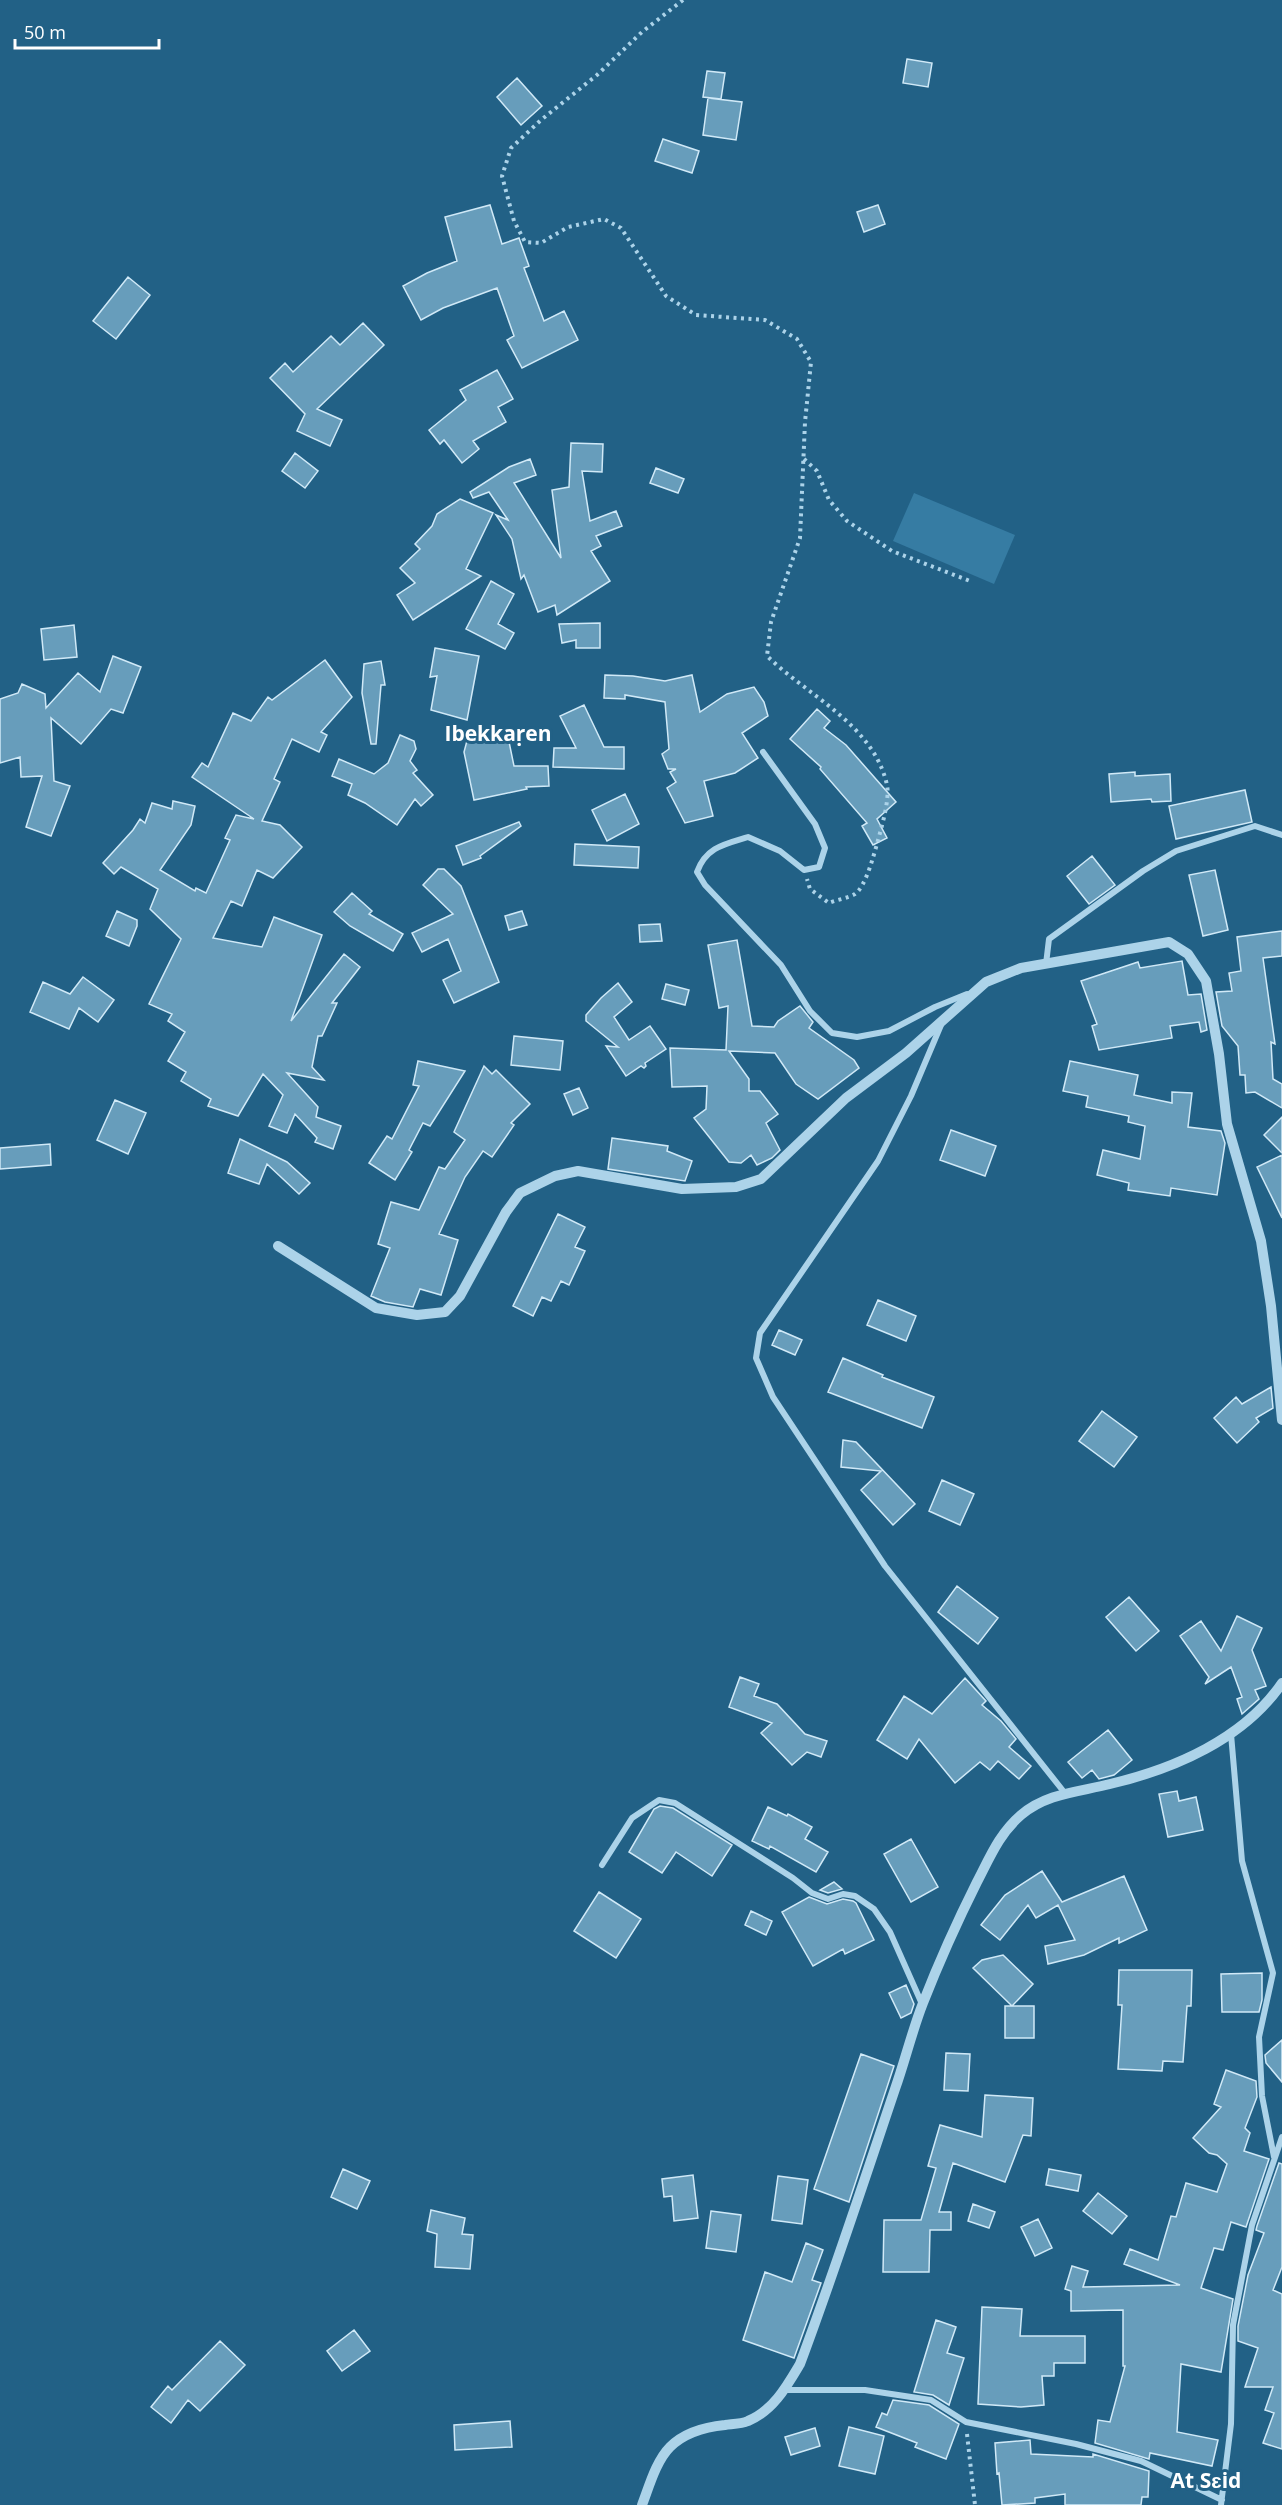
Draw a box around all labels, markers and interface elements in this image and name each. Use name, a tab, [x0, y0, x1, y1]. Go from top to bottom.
scale bar	[15, 12, 159, 50]
text: 50 m	[24, 20, 66, 44]
district label: Ibekkaṛen	[444, 719, 552, 747]
district label: At Sɛid	[1171, 2466, 1241, 2494]

